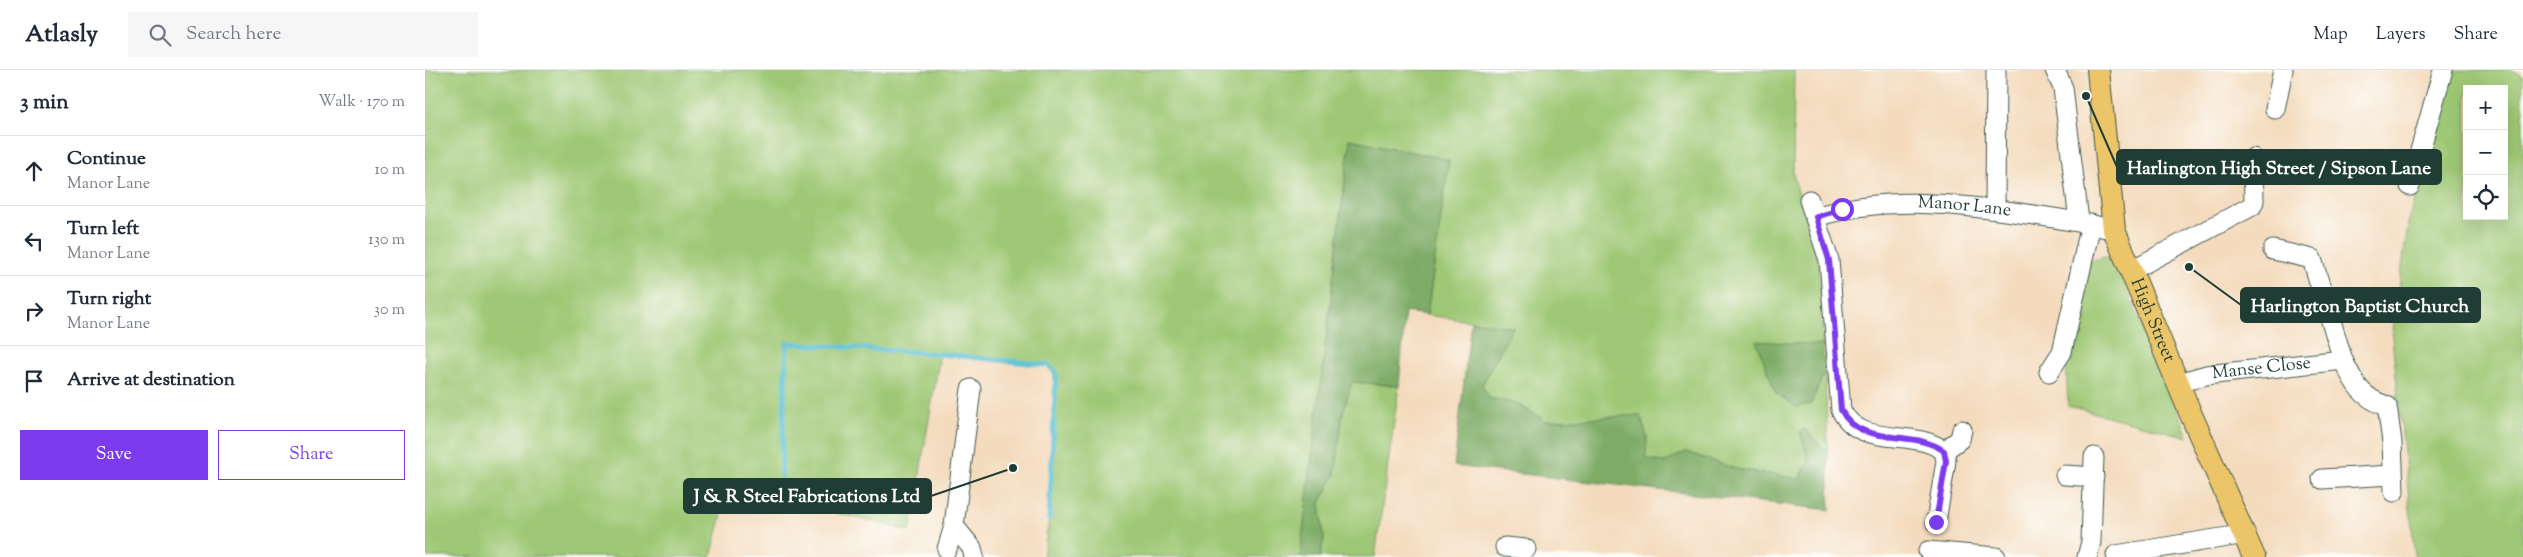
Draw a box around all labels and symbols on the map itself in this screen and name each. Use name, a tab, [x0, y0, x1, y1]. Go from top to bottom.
callout: Harlington High Street / Sipson Lane	[2117, 150, 2441, 184]
text: Harlington High Street / Sipson Lane	[2127, 156, 2431, 183]
street label: Manor Lane	[1917, 190, 2013, 225]
route start	[1831, 198, 1854, 221]
street label: High Street	[2123, 275, 2181, 367]
callout: Harlington Baptist Church	[2241, 288, 2480, 322]
text: Harlington Baptist Church	[2251, 294, 2470, 321]
street label: Manse Close	[2211, 351, 2312, 387]
callout: J & R Steel Fabrications Ltd	[684, 479, 931, 513]
text: J & R Steel Fabrications Ltd	[692, 484, 920, 511]
route end	[1925, 511, 1948, 534]

